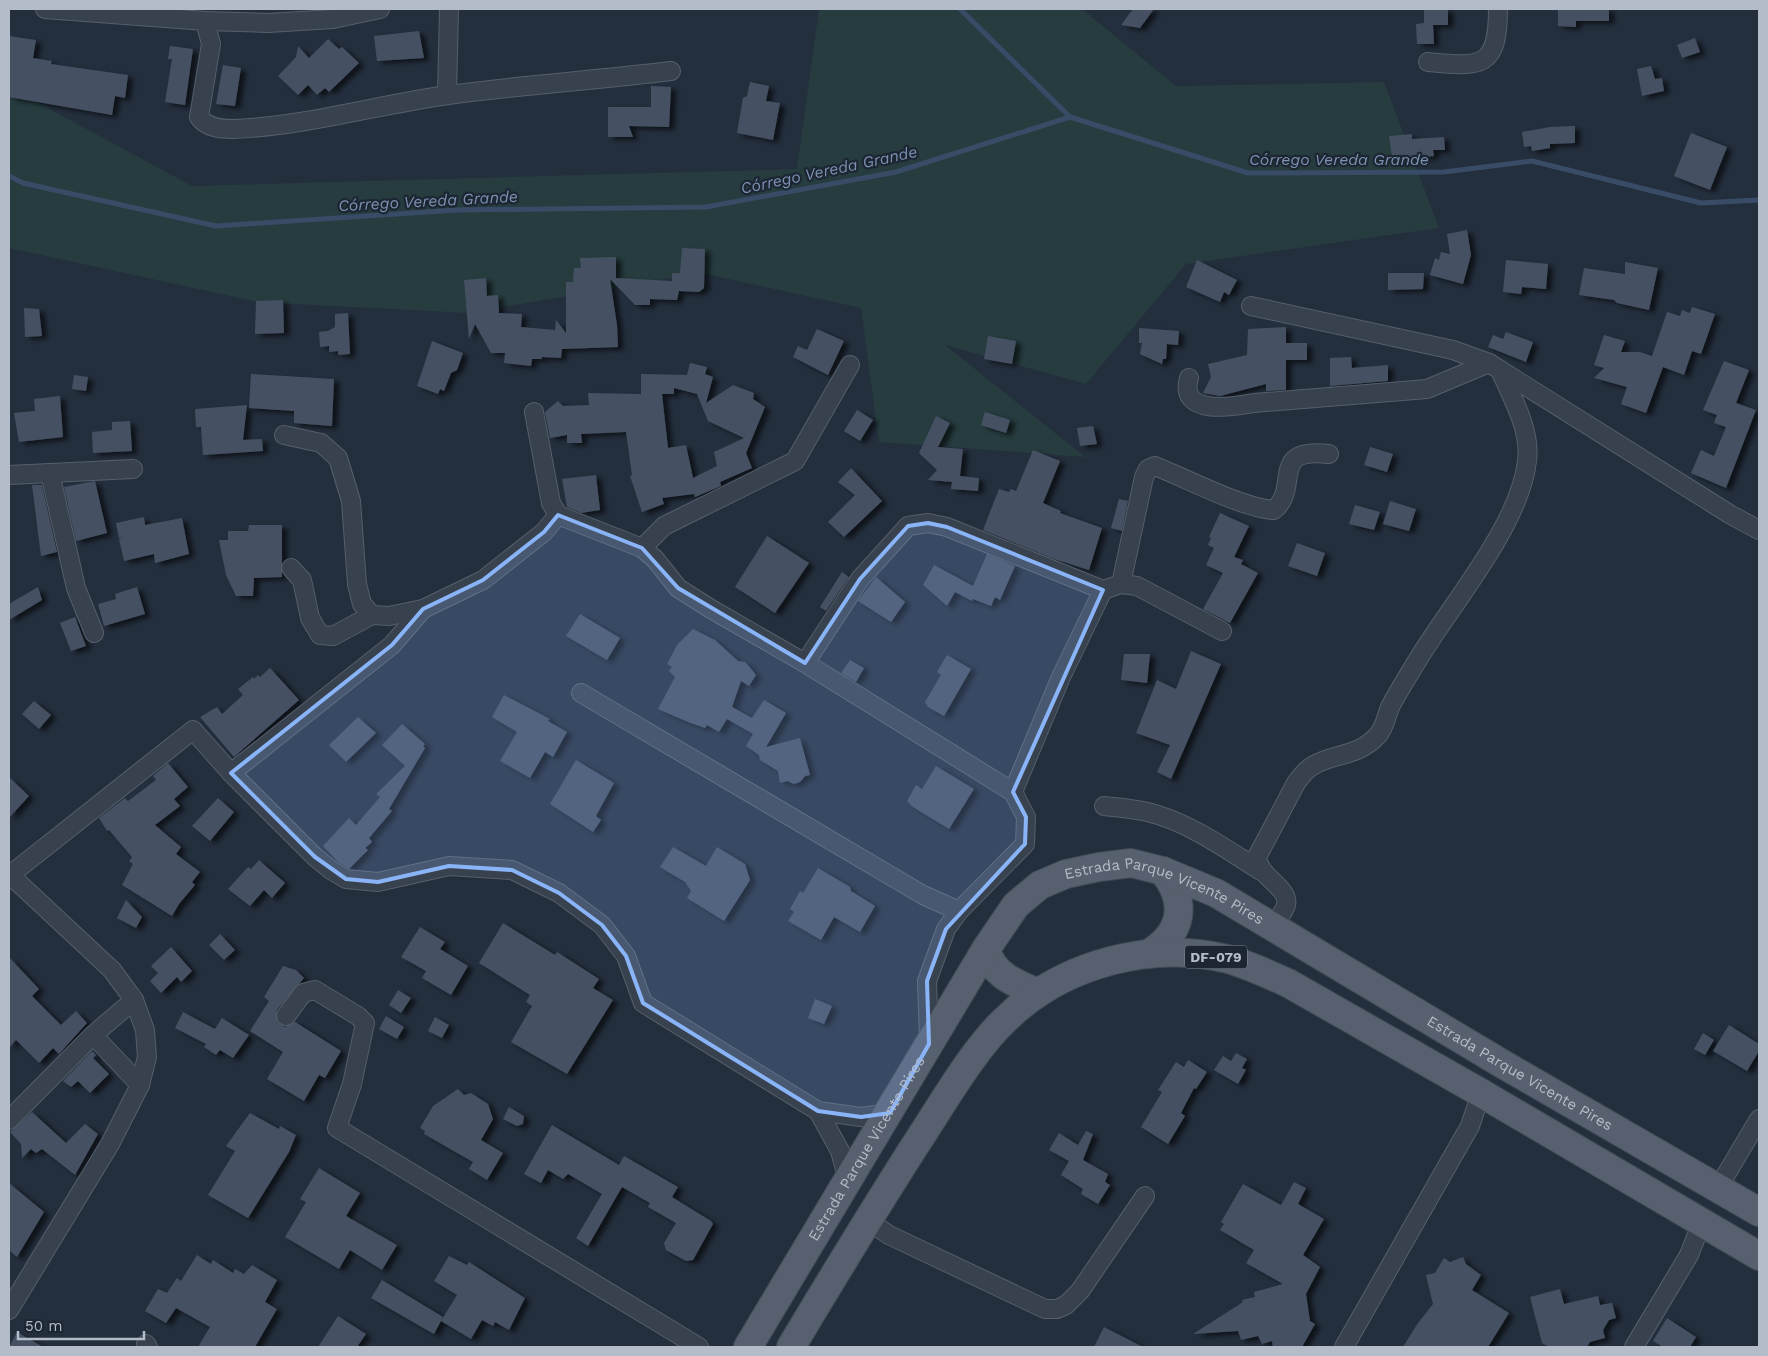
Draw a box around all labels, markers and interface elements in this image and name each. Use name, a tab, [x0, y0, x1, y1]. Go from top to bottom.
water label: Córrego Vereda Grande	[739, 142, 919, 198]
water label: Córrego Vereda Grande	[1249, 150, 1429, 169]
water label: Córrego Vereda Grande	[338, 187, 518, 215]
street label: Estrada Parque Vicente Pires	[1063, 854, 1267, 929]
road number: DF-079	[1185, 946, 1247, 969]
street label: Estrada Parque Vicente Pires	[1424, 1012, 1616, 1135]
street label: Estrada Parque Vicente Pires	[804, 1053, 929, 1244]
scale bar	[18, 1308, 144, 1340]
text: 50 m	[25, 1317, 62, 1335]

